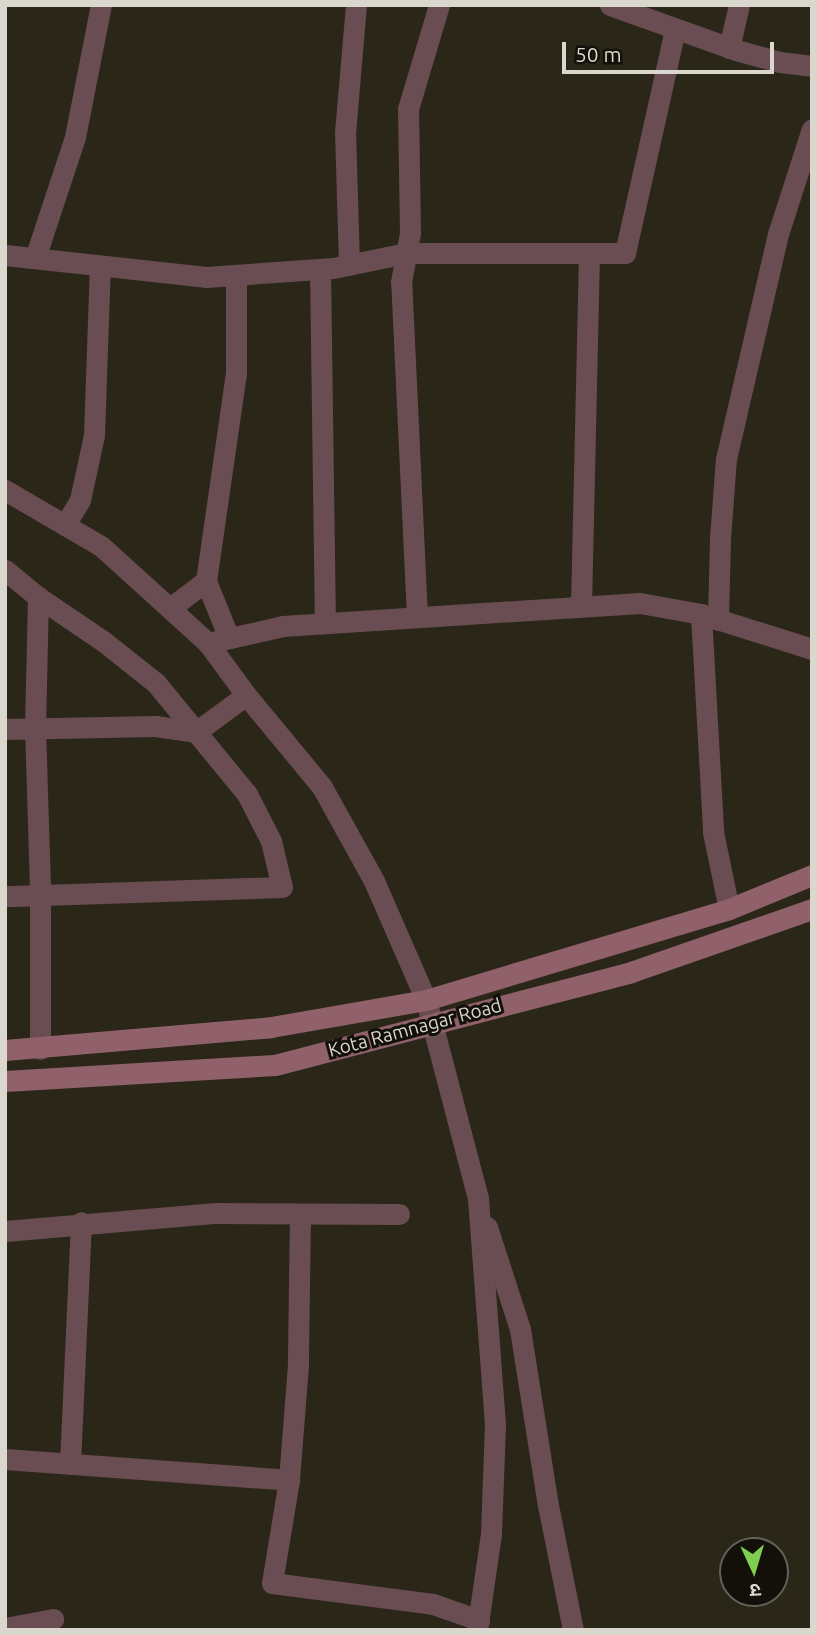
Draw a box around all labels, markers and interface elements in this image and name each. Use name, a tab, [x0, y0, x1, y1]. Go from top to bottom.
scale bar	[565, 28, 777, 72]
text: 50 m	[575, 42, 622, 66]
street label: Kota Ramnagar Road	[326, 994, 504, 1062]
north arrow	[719, 1537, 789, 1607]
text: उ	[749, 1580, 762, 1602]

